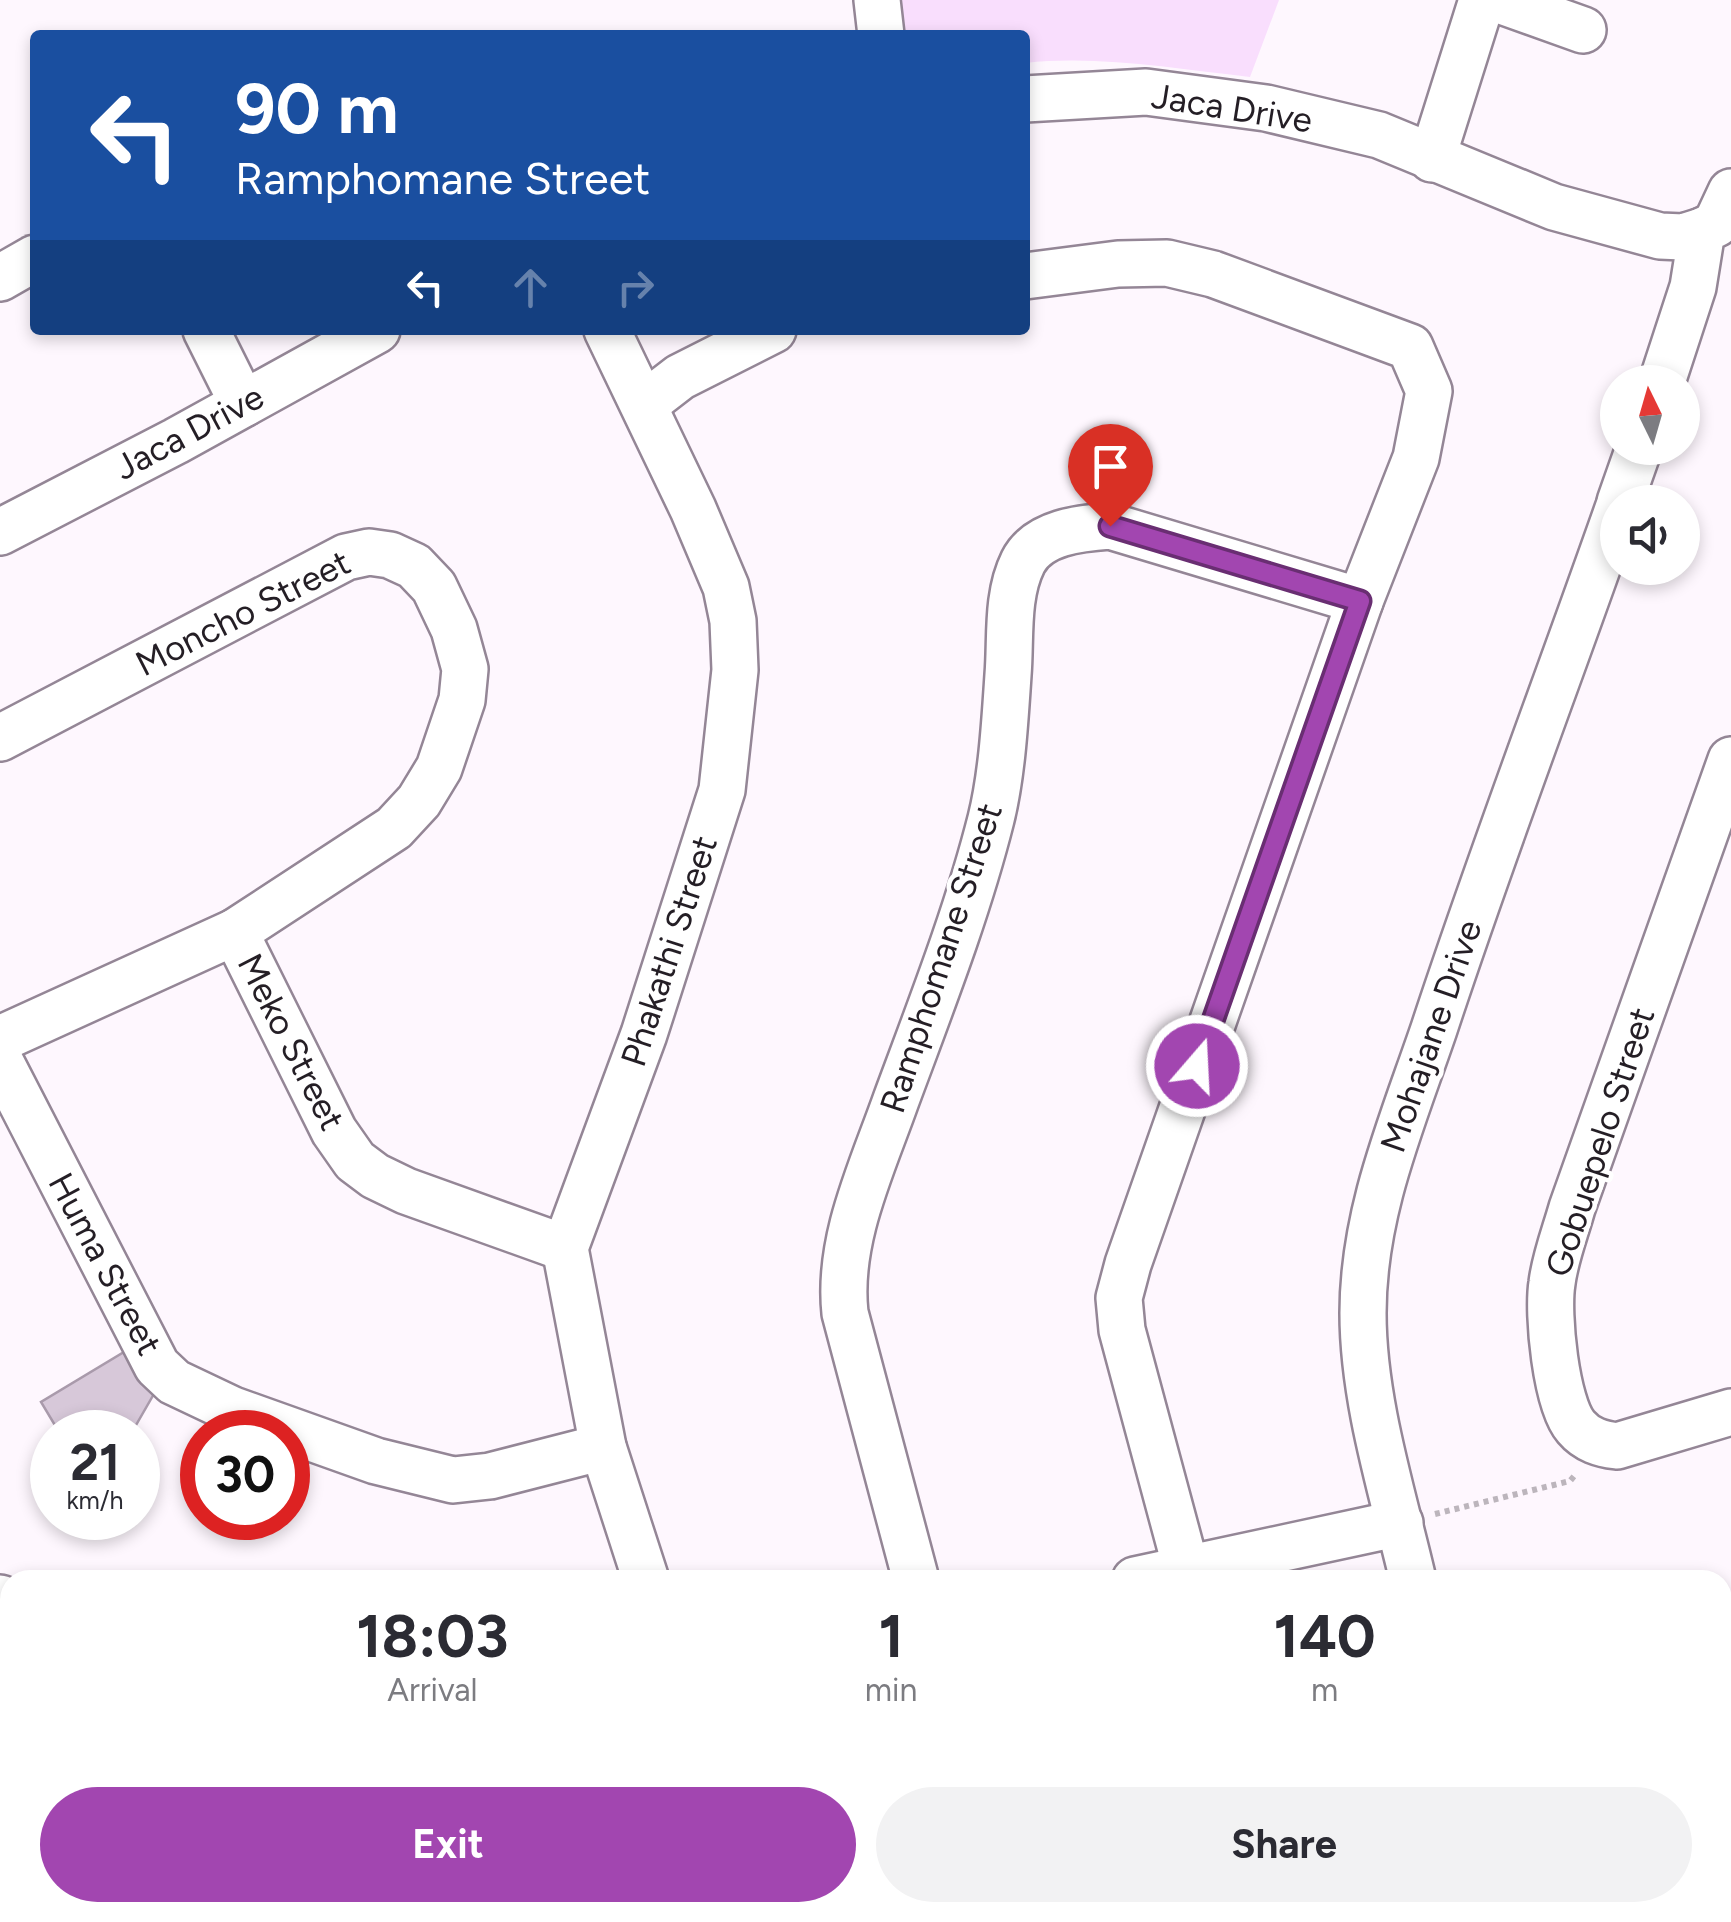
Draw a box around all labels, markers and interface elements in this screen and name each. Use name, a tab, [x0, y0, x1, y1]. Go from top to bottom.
text: 90 m	[235, 66, 399, 151]
icon: left	[70, 70, 200, 200]
street label: Jaca Drive	[1149, 75, 1315, 141]
text: Ramphomane Street	[235, 151, 650, 205]
icon: left	[398, 260, 453, 315]
icon: ahead	[503, 260, 558, 315]
icon: right	[608, 260, 663, 315]
north arrow	[1600, 365, 1700, 465]
map controls	[1600, 365, 1700, 585]
street label: Jaca Drive	[108, 375, 270, 489]
pin	[1068, 424, 1153, 527]
icon: arrive	[1083, 439, 1138, 494]
button: sound	[1600, 485, 1700, 585]
street label: Moncho Street	[129, 541, 357, 685]
street label: Ramphomane Street	[871, 798, 1011, 1118]
street label: Phakathi Street	[612, 831, 726, 1071]
street label: Mohajane Drive	[1372, 914, 1490, 1158]
street label: Meko Street	[229, 947, 353, 1137]
street label: Gobuepelo Street	[1537, 1002, 1663, 1282]
position arrow	[1145, 1014, 1249, 1118]
street label: Huma Street	[39, 1166, 171, 1362]
speed limit sign: 30	[180, 1410, 310, 1540]
text: 21	[70, 1432, 120, 1493]
text: km/h	[66, 1485, 124, 1515]
text: 18:03	[356, 1600, 509, 1672]
text: 1	[878, 1600, 904, 1672]
text: 140	[1274, 1600, 1376, 1672]
text: Arrival	[387, 1671, 478, 1709]
text: min	[865, 1671, 917, 1709]
text: m	[1311, 1671, 1338, 1709]
button: Exit	[40, 1787, 856, 1902]
button: Share	[876, 1787, 1692, 1902]

